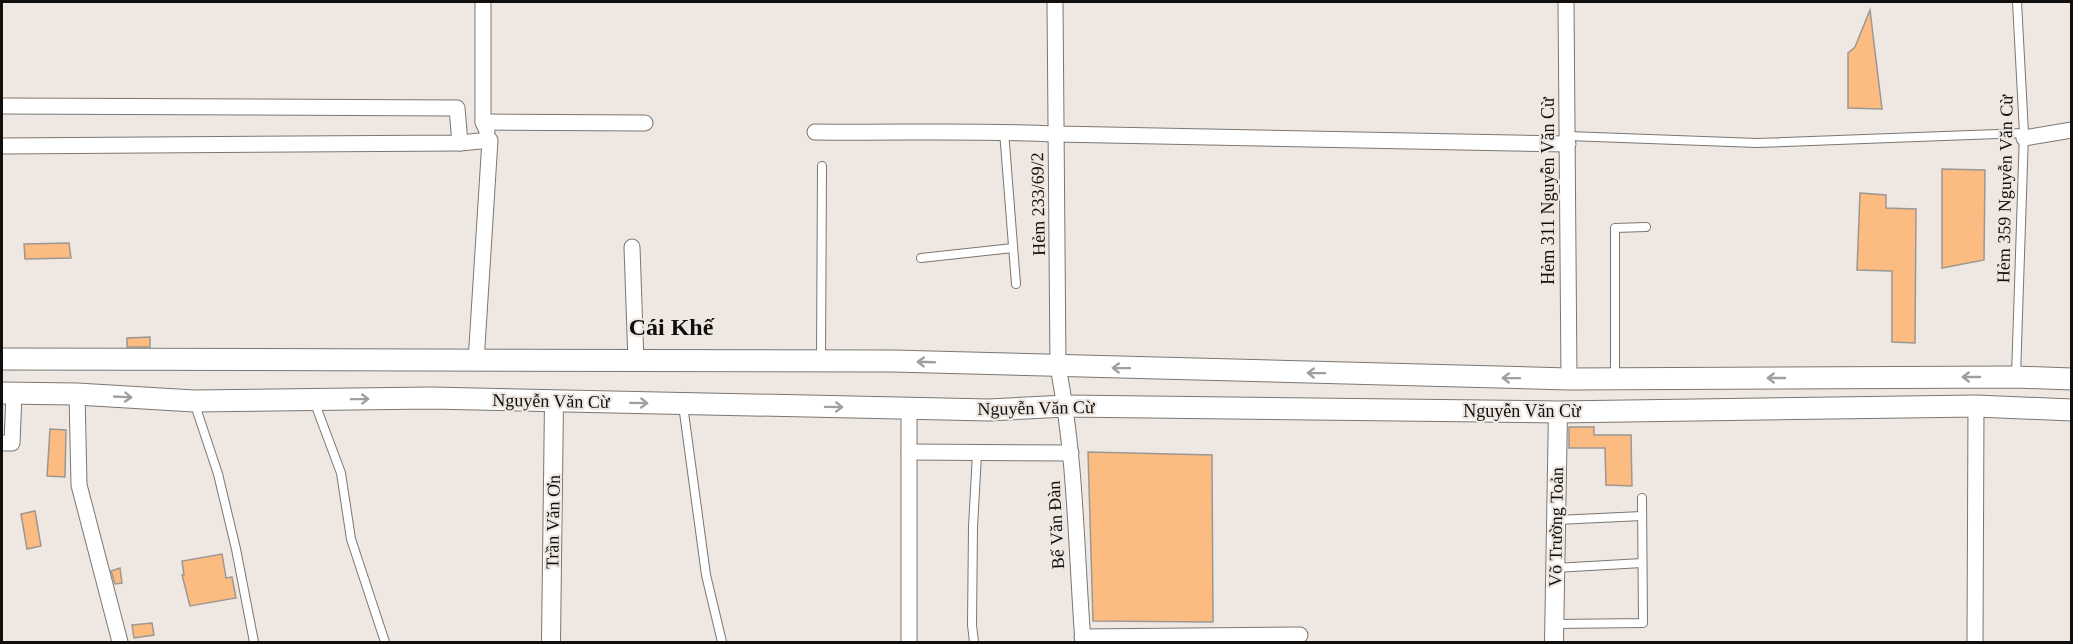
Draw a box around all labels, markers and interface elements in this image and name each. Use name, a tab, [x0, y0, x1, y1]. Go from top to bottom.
street label: Hẻm 359 Nguyễn Văn Cừ	[1993, 93, 2017, 283]
street label: Hẻm 311 Nguyễn Văn Cừ	[1538, 96, 1558, 285]
street label: Hẻm 233/69/2	[1027, 152, 1049, 256]
district label: Cái Khế	[629, 314, 715, 340]
one-way arrow	[916, 357, 936, 368]
one-way arrow	[1111, 362, 1131, 374]
one-way arrow	[1306, 367, 1326, 379]
one-way arrow	[1962, 371, 1982, 383]
one-way arrow	[1501, 372, 1521, 383]
one-way arrow	[1767, 372, 1787, 384]
street label: Nguyễn Văn Cừ	[492, 390, 611, 412]
one-way arrow	[112, 391, 132, 402]
one-way arrow	[349, 393, 369, 404]
one-way arrow	[628, 397, 648, 409]
street label: Nguyễn Văn Cừ	[977, 397, 1096, 419]
one-way arrow	[823, 401, 843, 412]
street label: Nguyễn Văn Cừ	[1463, 401, 1582, 421]
street label: Võ Trường Toản	[1545, 467, 1567, 587]
street label: Trần Văn Ơn	[542, 475, 564, 569]
street label: Bế Văn Đàn	[1044, 480, 1068, 570]

